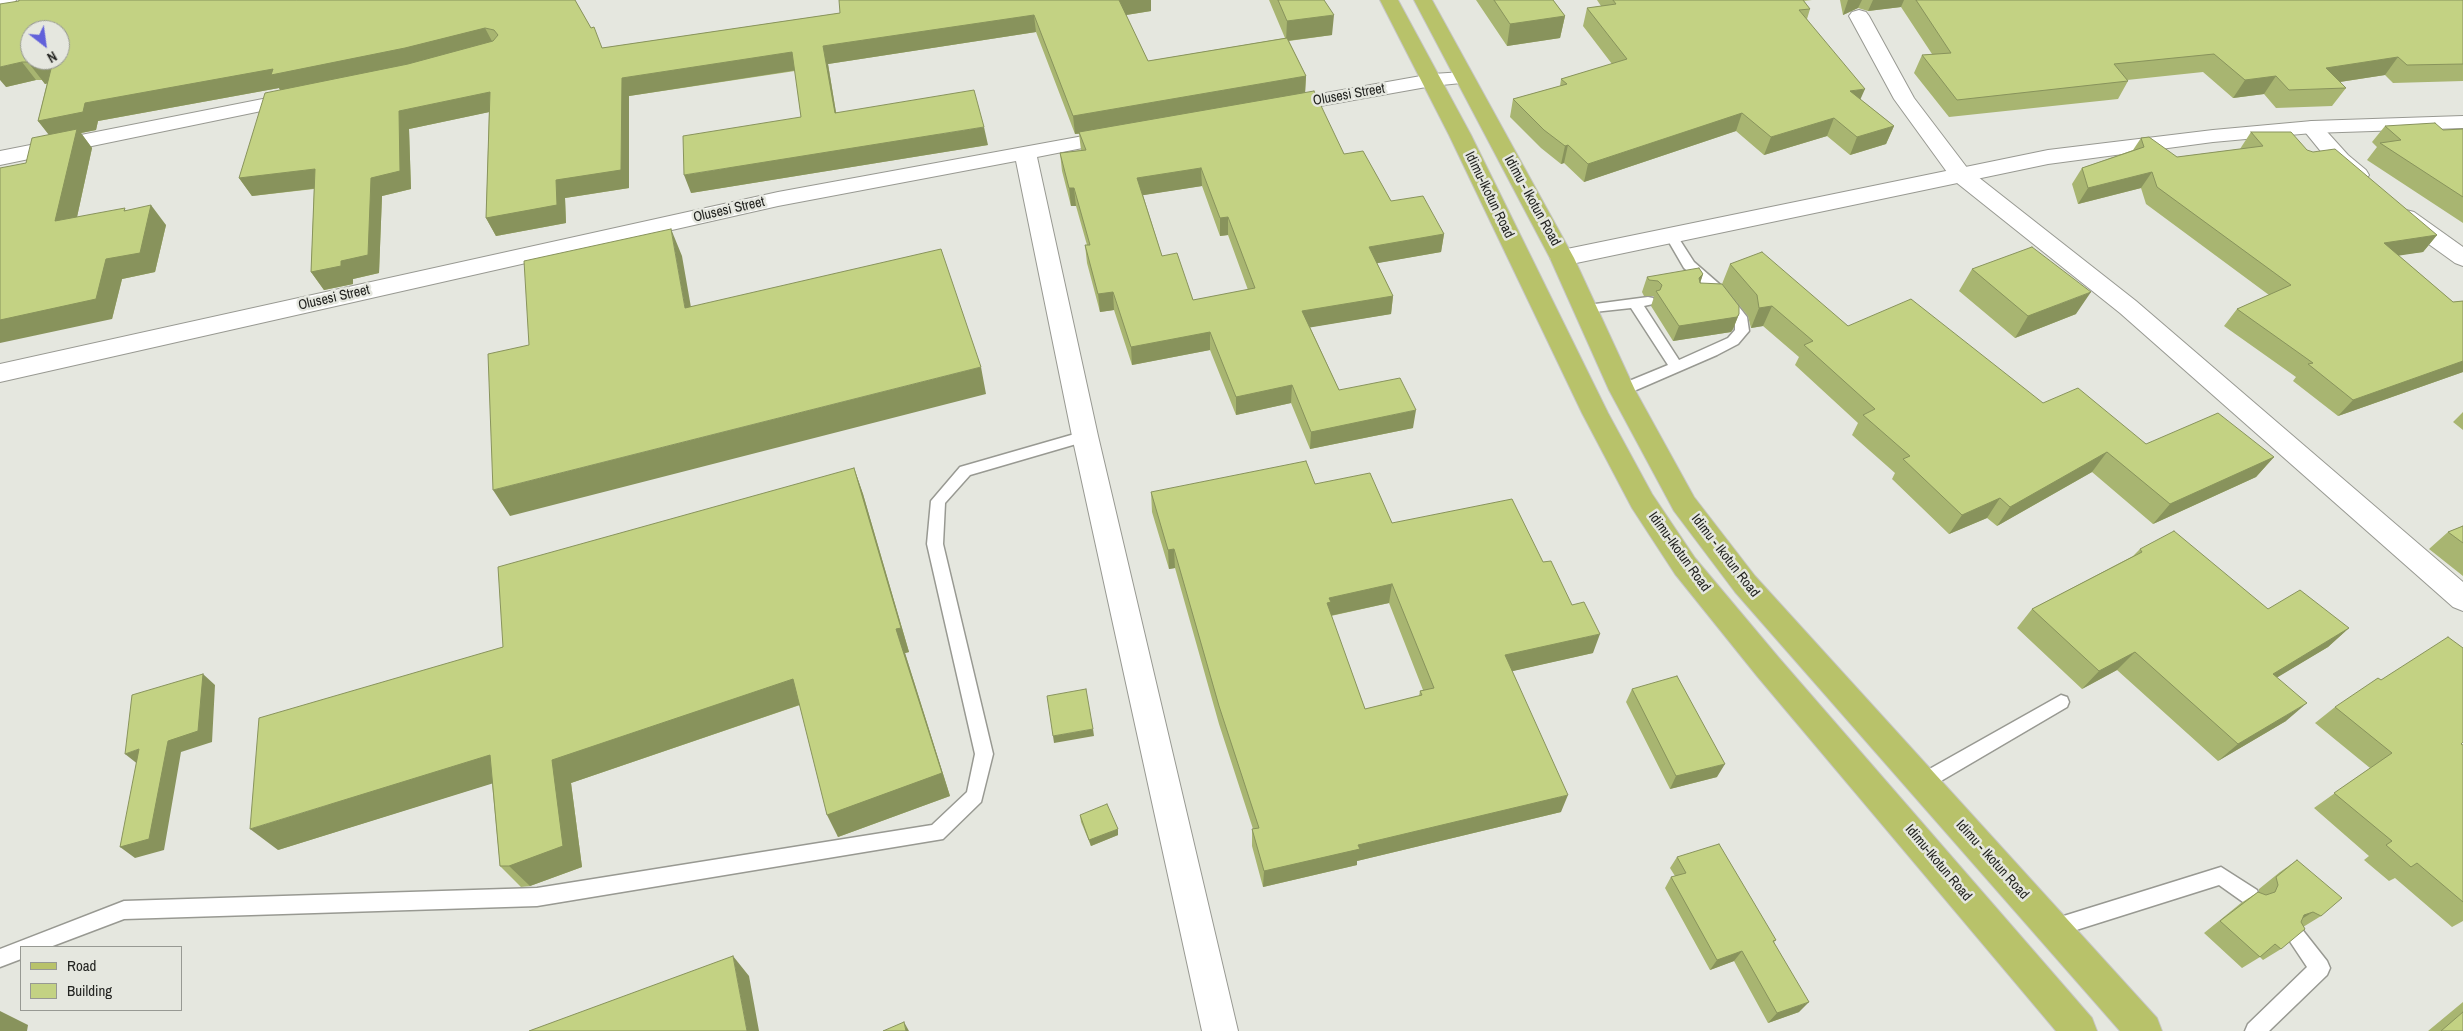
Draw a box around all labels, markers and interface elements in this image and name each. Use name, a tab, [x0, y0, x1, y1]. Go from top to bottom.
north arrow	[20, 20, 70, 70]
text: N	[44, 47, 60, 67]
street label: Olusesi Street	[1312, 80, 1386, 110]
street label: Idimu-Ikotun Road	[1461, 149, 1517, 241]
street label: Idimu - Ikotun Road	[1500, 153, 1564, 249]
street label: Olusesi Street	[692, 194, 766, 226]
street label: Olusesi Street	[297, 282, 371, 314]
street label: Idimu-Ikotun Road	[1644, 509, 1714, 595]
street label: Idimu - Ikotun Road	[1687, 511, 1763, 601]
street label: Idimu - Ikotun Road	[1952, 817, 2032, 903]
street label: Idimu-Ikotun Road	[1901, 821, 1975, 905]
legend	[20, 946, 182, 1011]
text: Road	[67, 955, 96, 976]
text: Building	[67, 980, 112, 1001]

